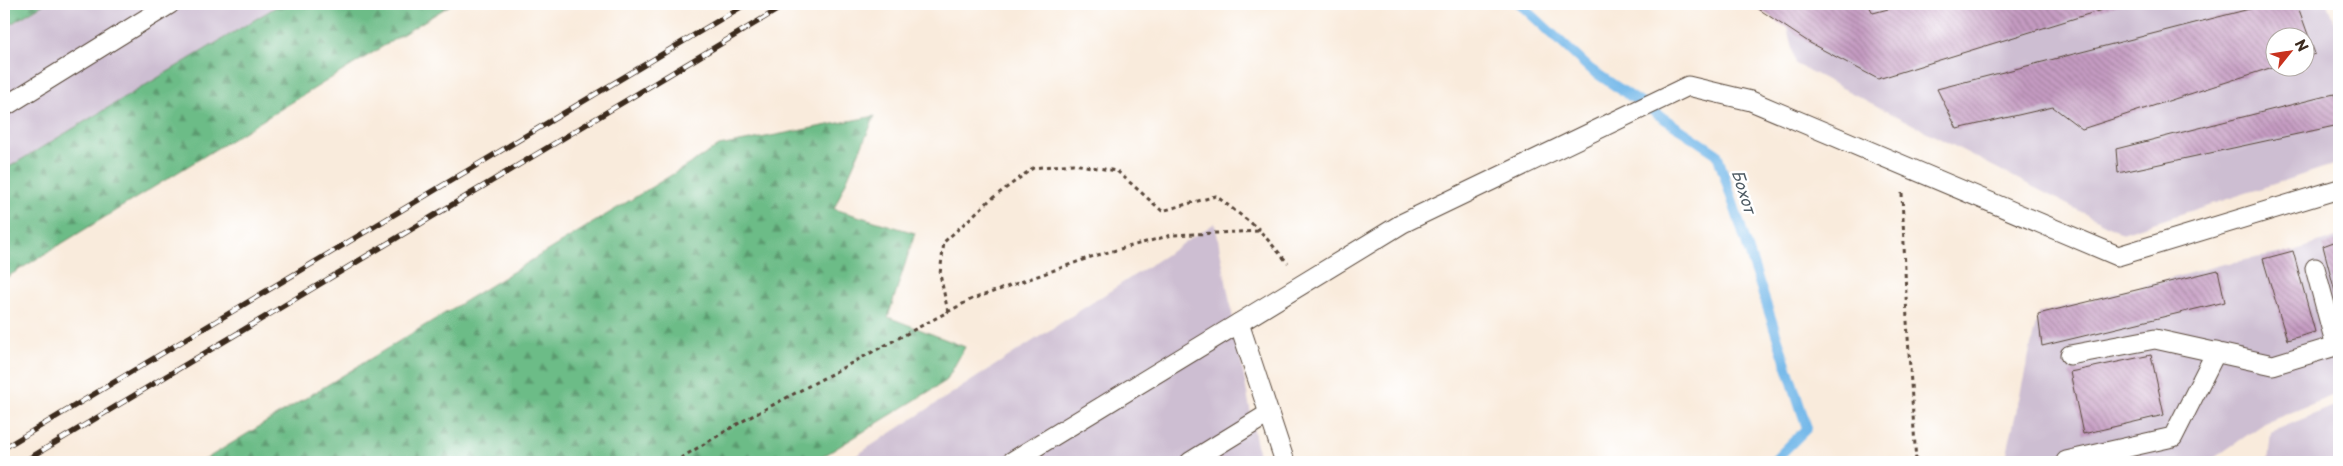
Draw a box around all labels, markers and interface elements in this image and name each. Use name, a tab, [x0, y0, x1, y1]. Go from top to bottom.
north arrow	[2266, 28, 2316, 78]
text: N	[2290, 35, 2314, 55]
water label: Бохот	[1727, 166, 1764, 218]

